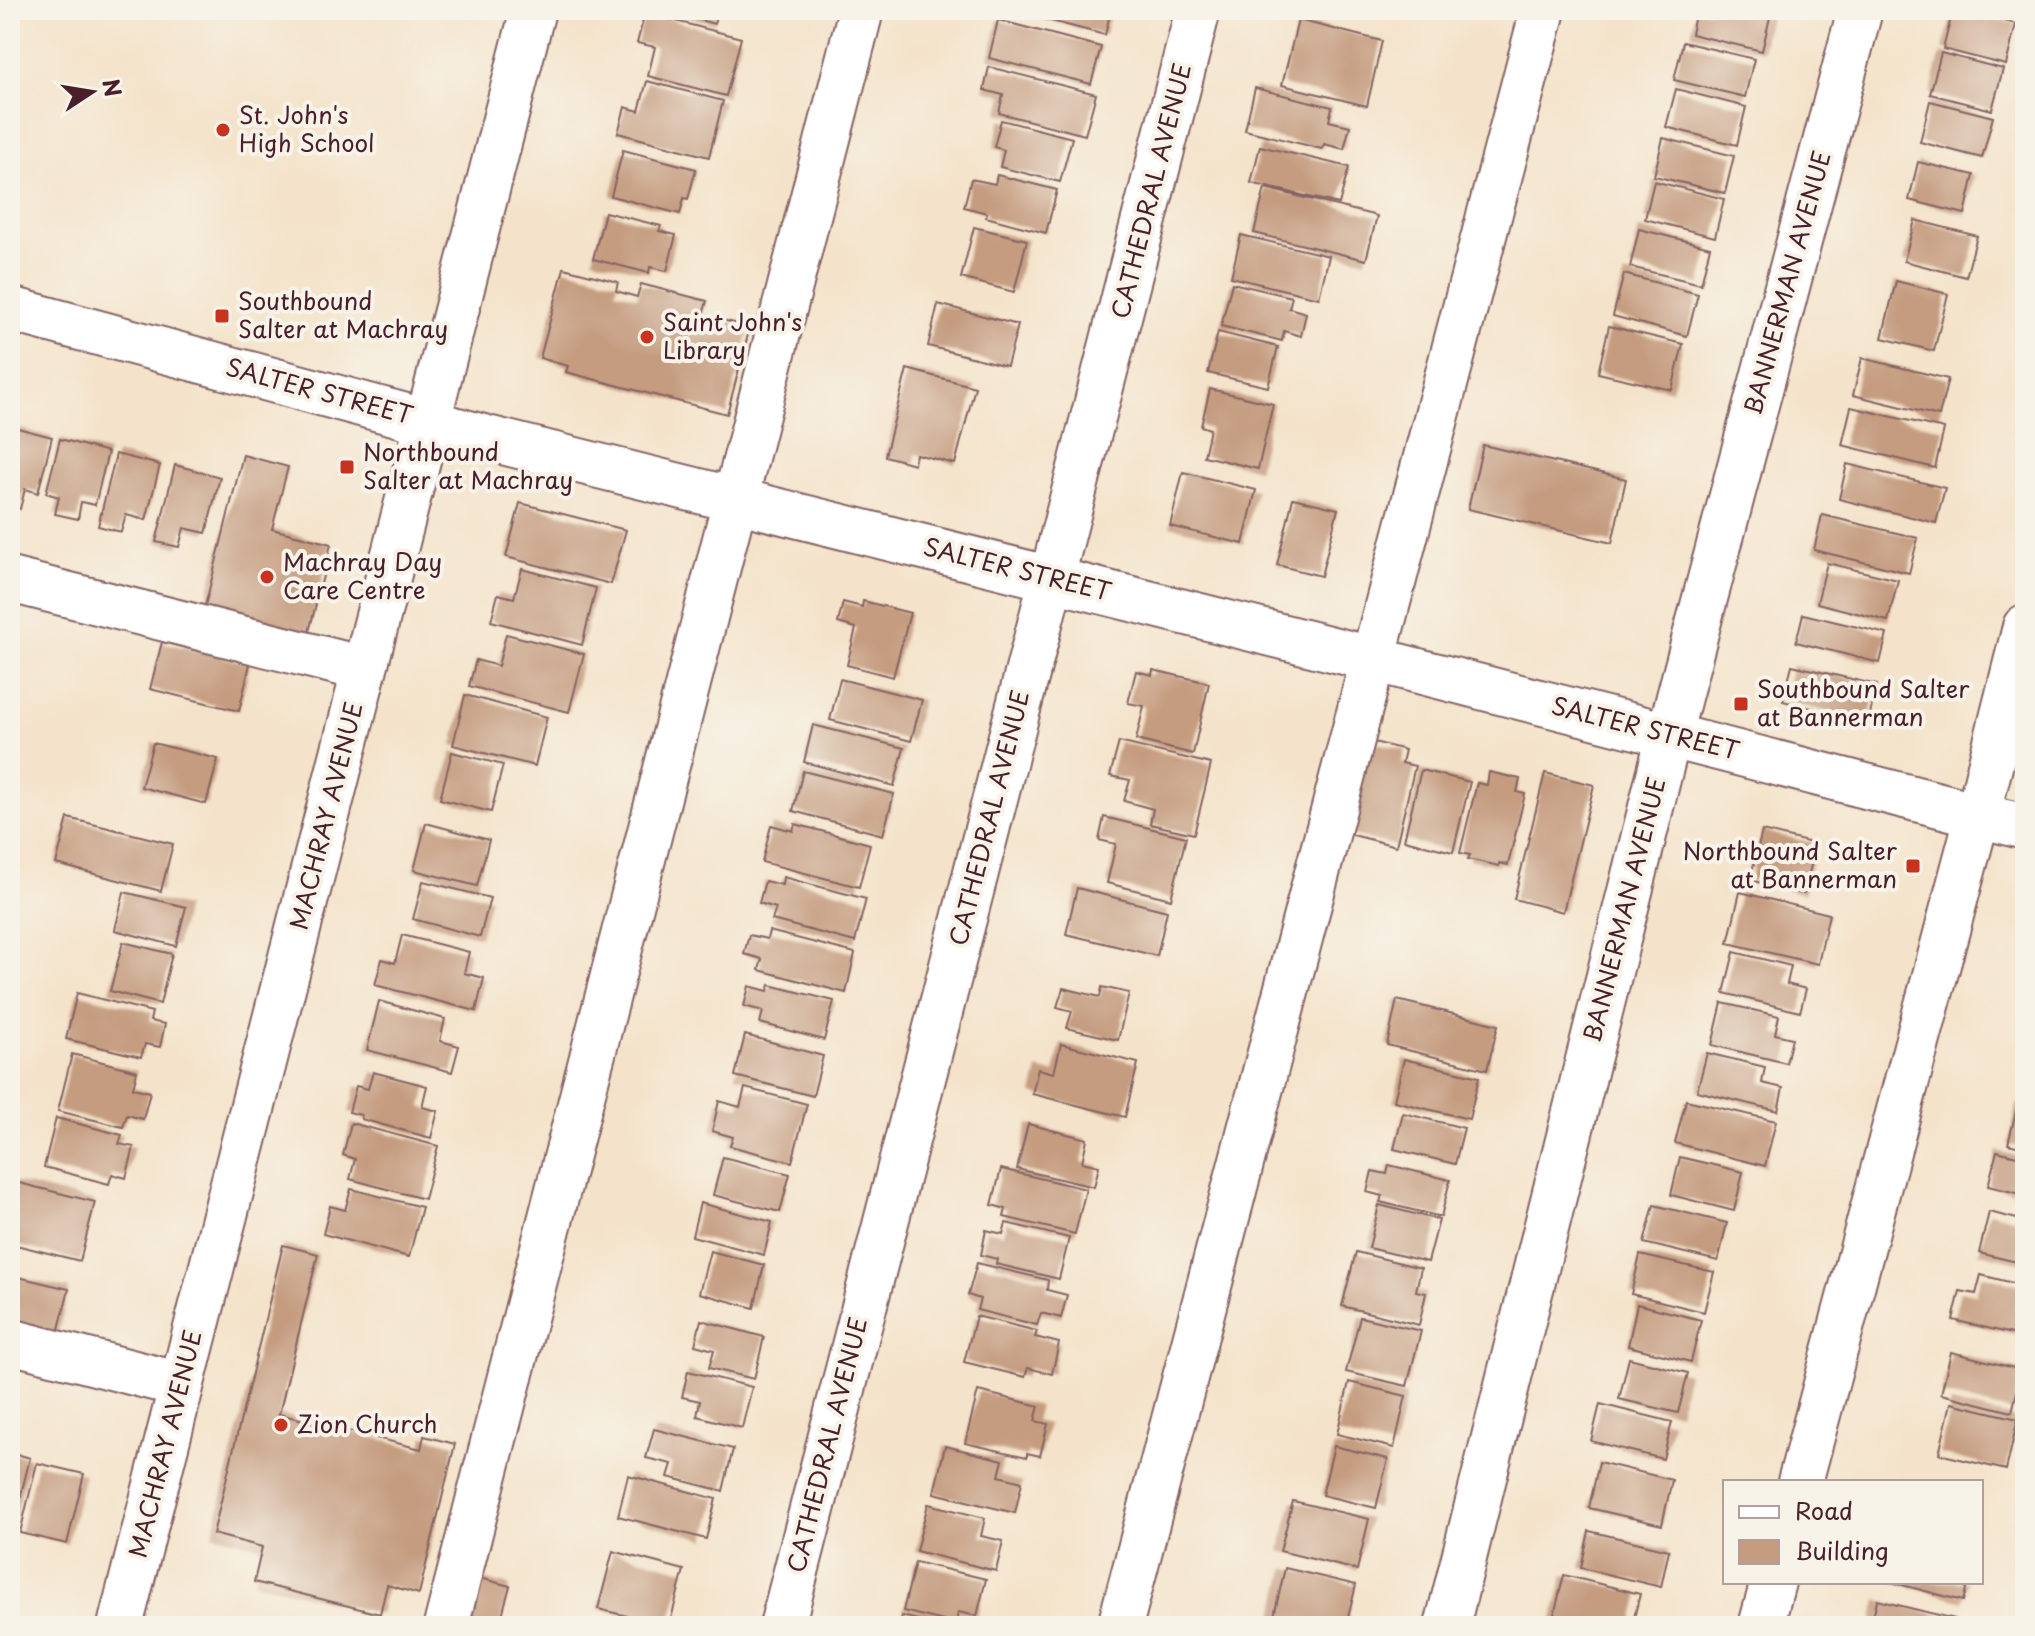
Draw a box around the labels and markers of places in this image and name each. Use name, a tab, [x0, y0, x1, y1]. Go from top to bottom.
place label: St. John's High School	[239, 96, 375, 160]
marker: St. John's High School	[214, 121, 232, 139]
place label: Southbound Salter at Machray	[238, 282, 448, 346]
place label: Saint John's Library	[663, 303, 802, 367]
marker: Southbound Salter at Machray	[213, 307, 231, 325]
marker: Saint John's Library	[638, 328, 656, 346]
place label: Northbound Salter at Machray	[363, 433, 573, 497]
marker: Northbound Salter at Machray	[338, 458, 356, 476]
place label: Machray Day Care Centre	[283, 543, 442, 607]
marker: Machray Day Care Centre	[258, 568, 276, 586]
place label: Southbound Salter at Bannerman	[1757, 670, 1970, 734]
marker: Southbound Salter at Bannerman	[1732, 695, 1750, 713]
place label: Northbound Salter at Bannerman	[1683, 832, 1898, 896]
marker: Northbound Salter at Bannerman	[1904, 857, 1922, 875]
place label: Zion Church	[297, 1405, 437, 1441]
marker: Zion Church	[272, 1416, 290, 1434]

